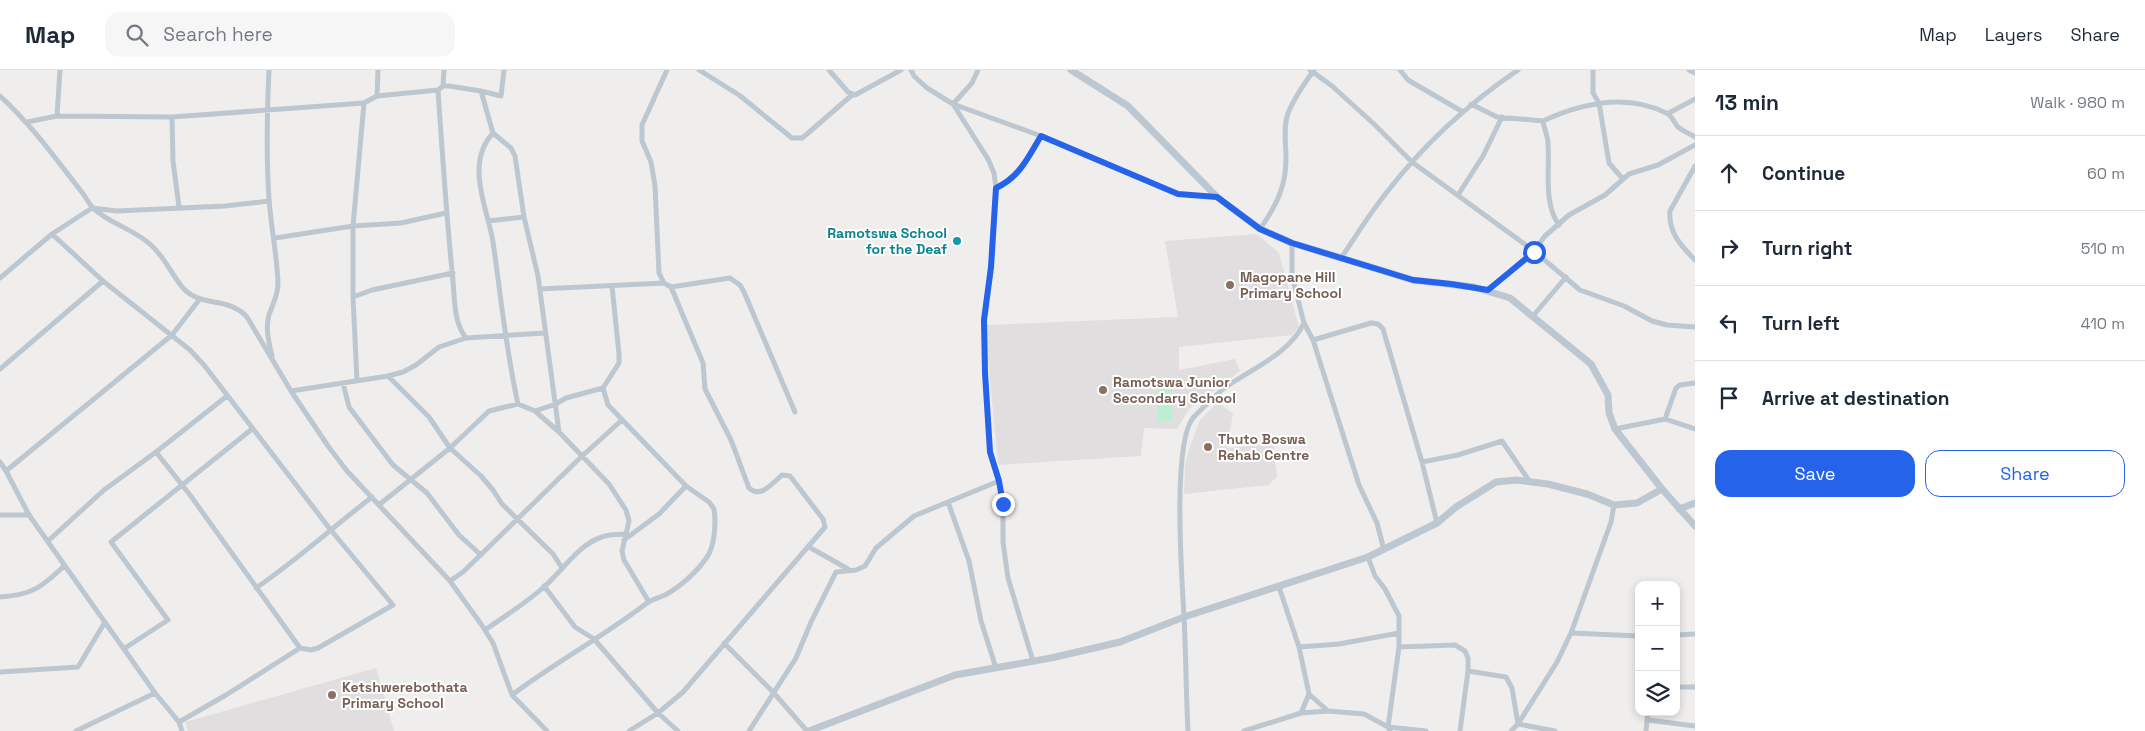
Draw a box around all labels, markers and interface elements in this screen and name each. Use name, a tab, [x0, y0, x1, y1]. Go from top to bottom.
search box	[105, 12, 455, 57]
text: Map	[25, 19, 75, 50]
icon: search	[123, 21, 151, 49]
text: Search here	[163, 22, 273, 47]
text: Map	[1919, 23, 1957, 46]
text: Layers	[1985, 23, 2042, 46]
text: Share	[2070, 23, 2120, 46]
text: 13 min	[1715, 89, 1779, 116]
text: Walk · 980 m	[2030, 92, 2125, 113]
icon: ahead	[1715, 159, 1743, 187]
text: Continue	[1762, 161, 1845, 186]
text: 60 m	[2087, 163, 2125, 184]
place label: Ramotswa School for the Deaf	[827, 224, 947, 258]
icon: right	[1715, 234, 1743, 262]
marker: Ramotswa School for the Deaf	[951, 235, 963, 247]
text: Turn right	[1762, 236, 1852, 261]
text: 510 m	[2081, 238, 2125, 259]
route start	[1523, 241, 1546, 264]
place label: Magopane Hill Primary School	[1240, 268, 1342, 302]
marker: Magopane Hill Primary School	[1224, 279, 1236, 291]
icon: left	[1715, 309, 1743, 337]
text: Turn left	[1762, 311, 1840, 336]
text: 410 m	[2081, 313, 2125, 334]
place label: Ramotswa Junior Secondary School	[1113, 373, 1236, 407]
marker: Ramotswa Junior Secondary School	[1097, 384, 1109, 396]
icon: arrive	[1715, 384, 1743, 412]
text: Arrive at destination	[1762, 386, 1950, 411]
place label: Thuto Boswa Rehab Centre	[1218, 430, 1309, 464]
marker: Thuto Boswa Rehab Centre	[1202, 441, 1214, 453]
button: Save	[1715, 450, 1915, 497]
button: Share	[1925, 450, 2125, 497]
route end	[992, 493, 1015, 516]
map controls	[1635, 581, 1680, 716]
button: +	[1635, 581, 1680, 626]
button: −	[1635, 626, 1680, 671]
button: layers	[1635, 671, 1680, 716]
place label: Ketshwerebothata Primary School	[342, 678, 468, 712]
marker: Ketshwerebothata Primary School	[326, 689, 338, 701]

